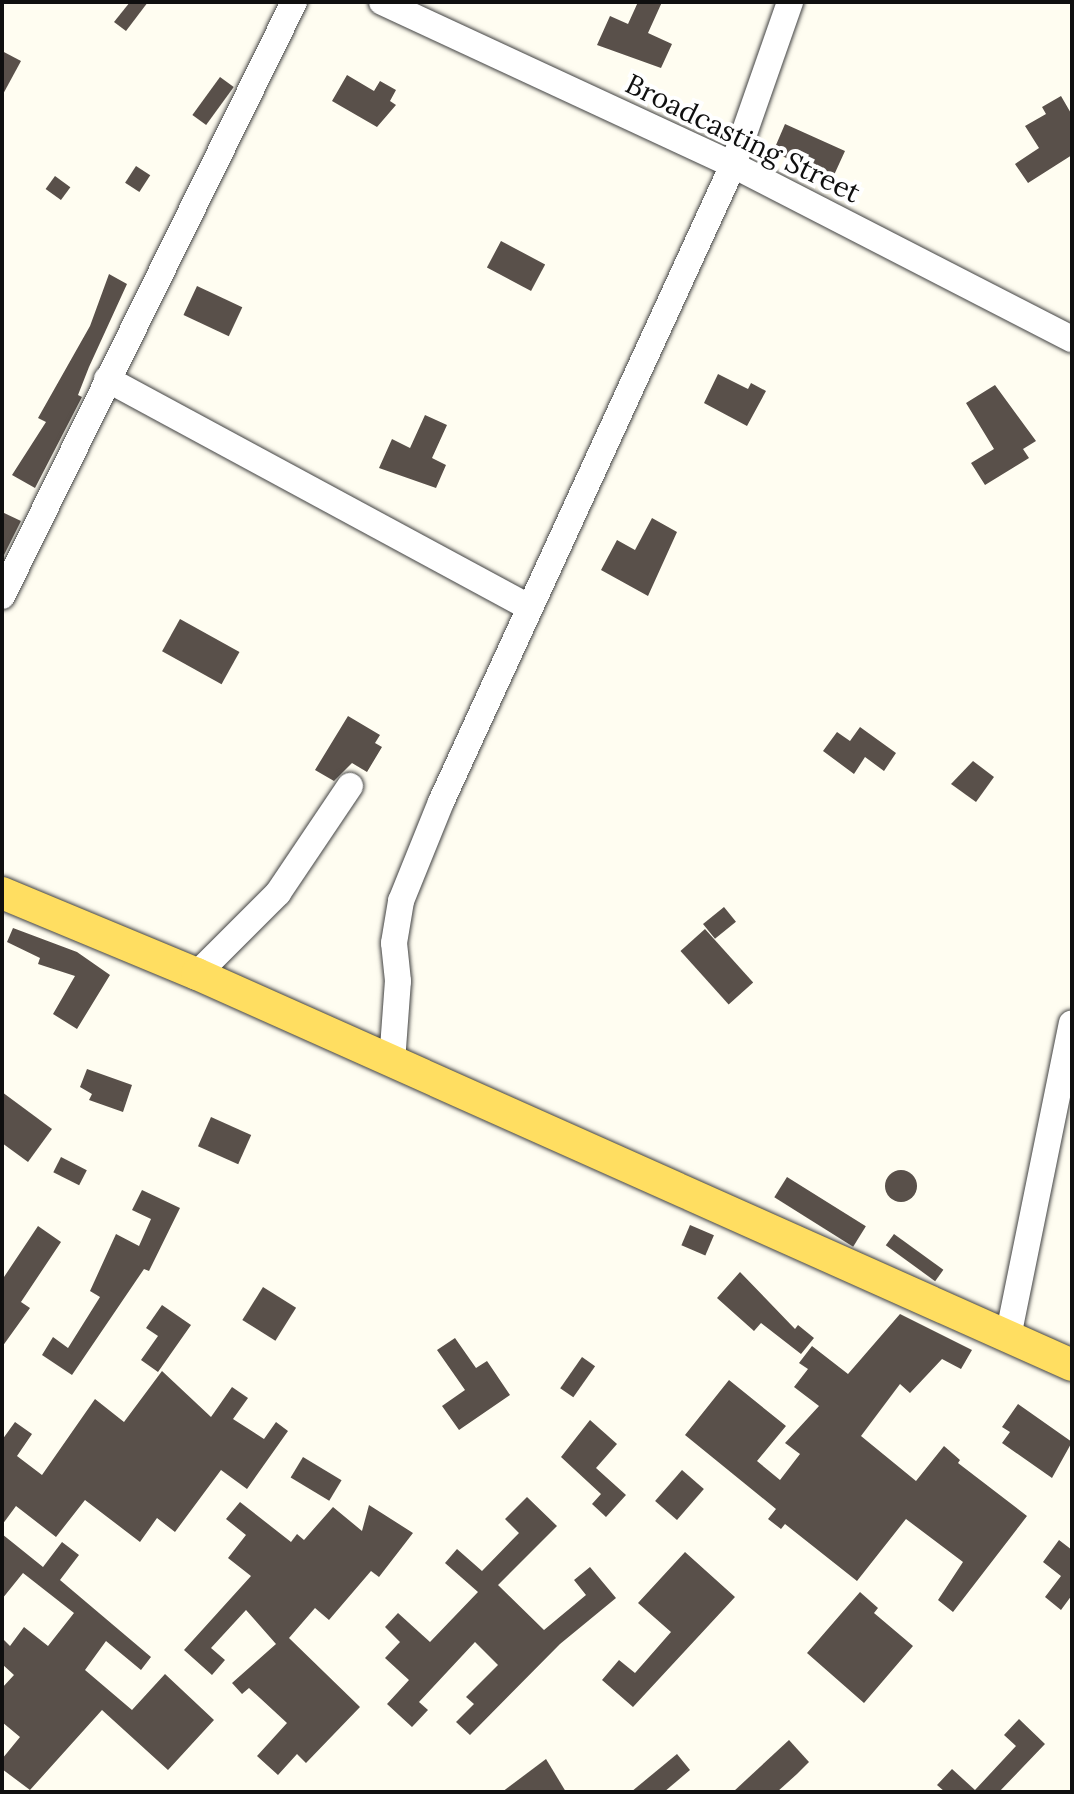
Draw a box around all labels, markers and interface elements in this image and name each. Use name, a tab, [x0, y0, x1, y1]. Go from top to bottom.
street label: Broadcasting Street	[620, 67, 866, 209]

